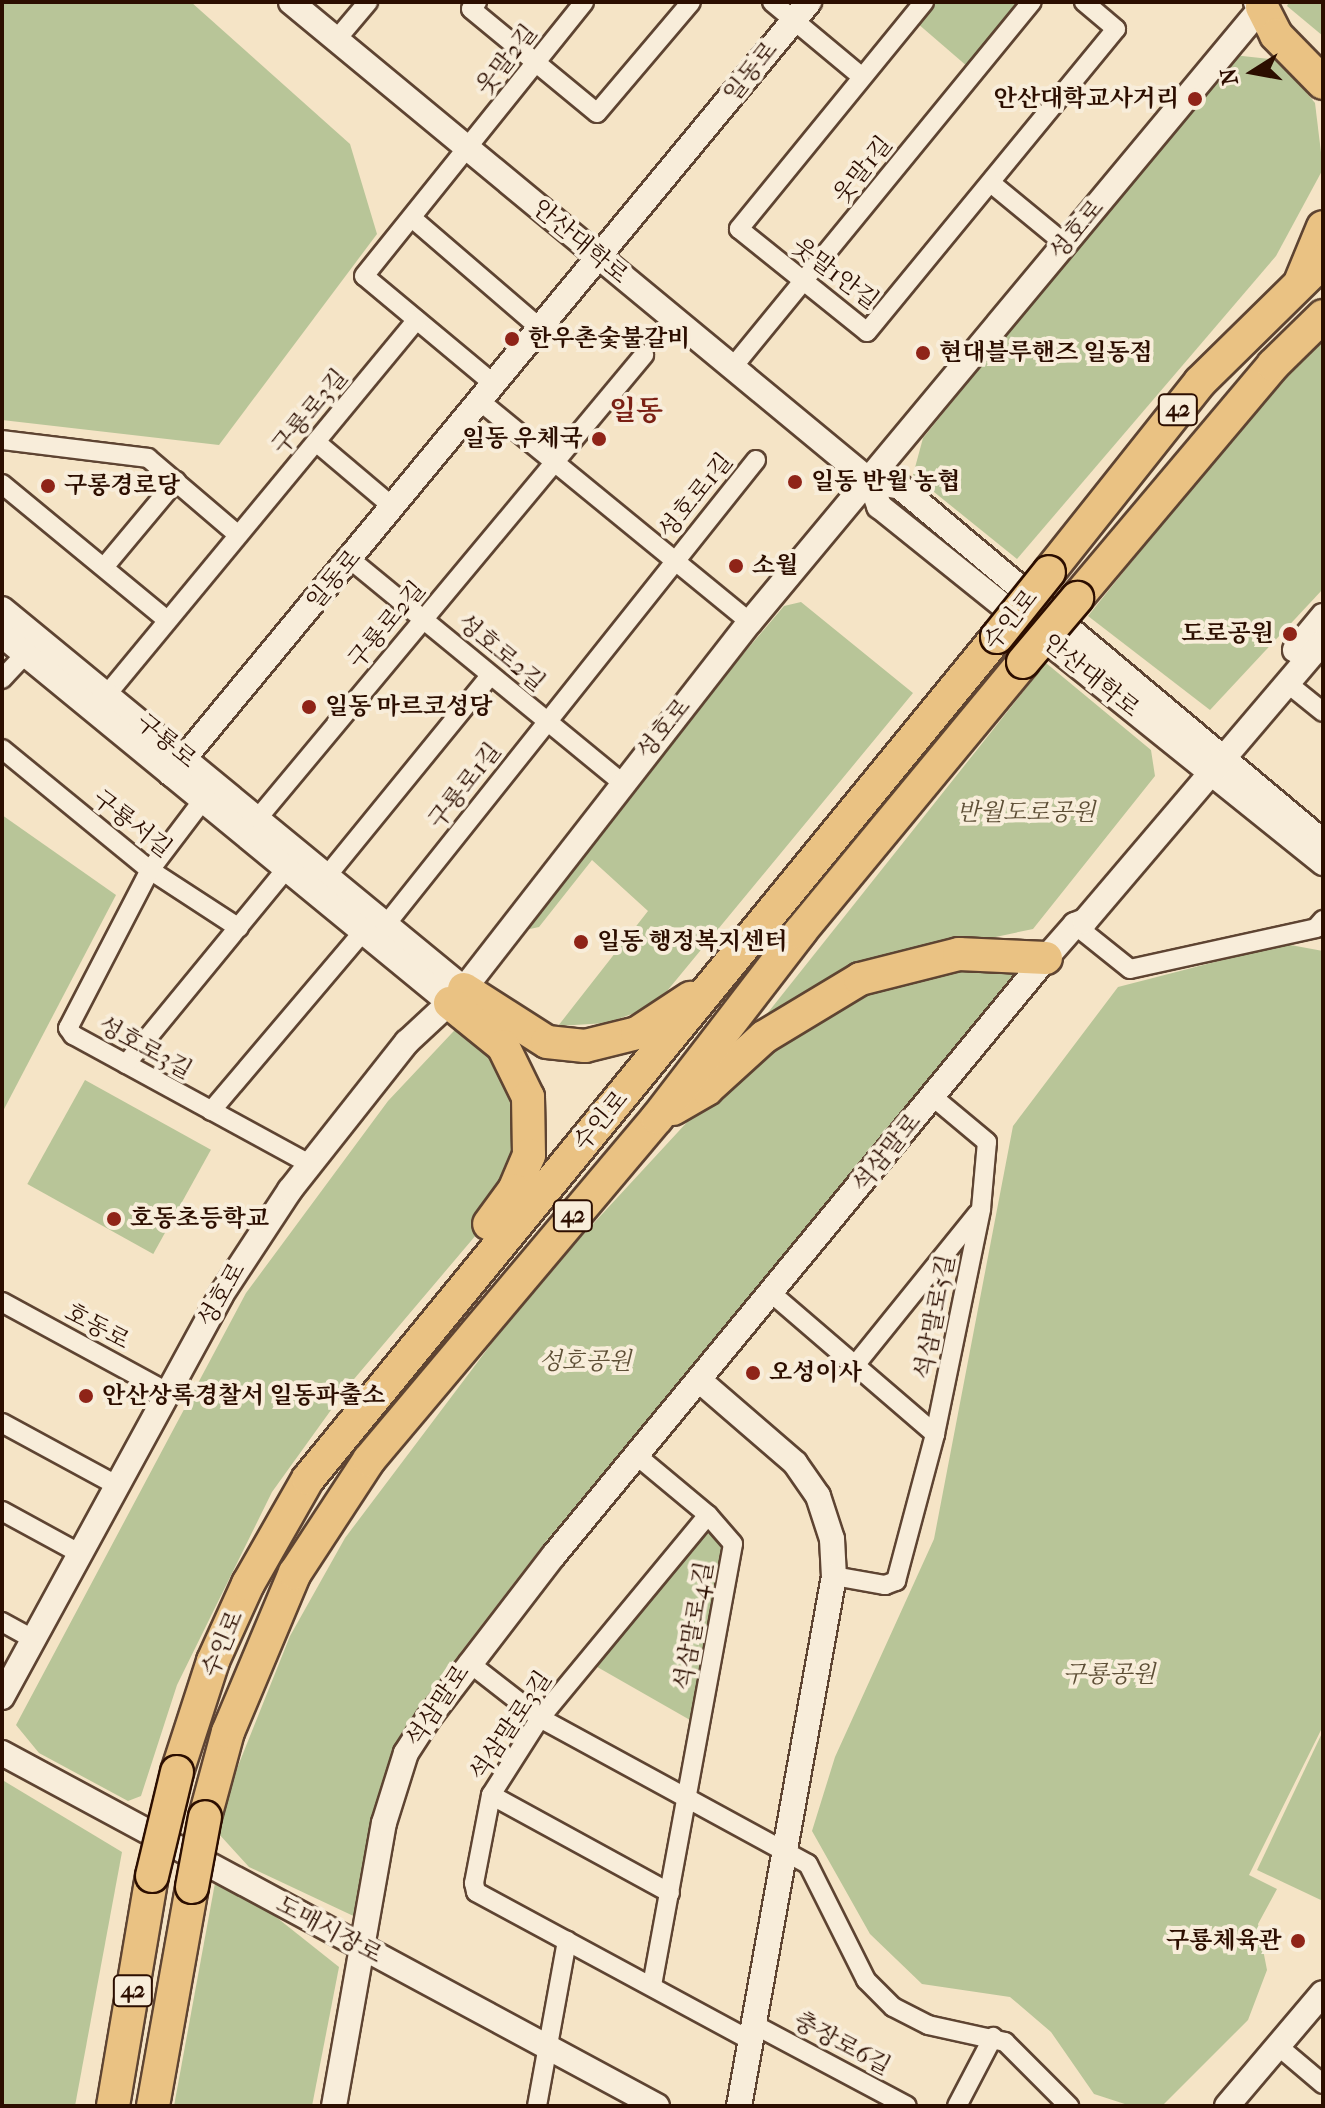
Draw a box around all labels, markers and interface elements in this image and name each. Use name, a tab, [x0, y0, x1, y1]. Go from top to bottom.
street label: 웃말2길	[470, 19, 544, 101]
north arrow	[1213, 32, 1293, 112]
street label: 일동로	[718, 36, 784, 108]
text: N	[1215, 66, 1244, 87]
place label: 안산대학교사거리	[994, 85, 1179, 113]
marker: 안산대학교사거리	[1186, 90, 1204, 108]
street label: 웃말1길	[827, 131, 899, 209]
street label: 안산대학로	[526, 194, 634, 290]
street label: 성호로	[1044, 194, 1110, 266]
street label: 웃말1안길	[786, 232, 884, 316]
place label: 한우촌숯불갈비	[528, 325, 690, 353]
marker: 한우촌숯불갈비	[503, 330, 521, 348]
place label: 현대블루핸즈 일동점	[939, 339, 1153, 367]
marker: 현대블루핸즈 일동점	[914, 344, 932, 362]
street label: 구룡로3길	[266, 363, 354, 461]
road number: 42	[1156, 392, 1200, 428]
district label: 일동	[609, 394, 663, 428]
place label: 일동 우체국	[462, 425, 583, 453]
marker: 일동 우체국	[590, 430, 608, 448]
street label: 성호로1길	[653, 448, 739, 544]
place label: 일동 반월 농협	[811, 468, 960, 496]
place label: 구롱경로당	[64, 472, 180, 500]
marker: 일동 반월 농협	[786, 473, 804, 491]
marker: 구롱경로당	[39, 477, 57, 495]
street label: 일동로	[301, 544, 367, 616]
place label: 소월	[752, 552, 798, 580]
marker: 소월	[727, 557, 745, 575]
street label: 구룡로2길	[342, 575, 432, 675]
street label: 수인로	[978, 584, 1044, 656]
street label: 성호로2길	[451, 608, 551, 698]
place label: 도로공원	[1181, 620, 1274, 648]
marker: 도로공원	[1281, 625, 1299, 643]
street label: 안산대학로	[1037, 628, 1145, 724]
place label: 일동 마르코성당	[325, 693, 492, 721]
street label: 성호로	[631, 693, 697, 765]
marker: 일동 마르코성당	[300, 698, 318, 716]
street label: 구룡로	[130, 708, 202, 774]
street label: 구룡로1길	[422, 737, 508, 835]
street label: 구룡서길	[87, 784, 177, 864]
park label: 반월도로공원	[956, 799, 1096, 827]
place label: 일동 행정복지센터	[597, 928, 788, 956]
marker: 일동 행정복지센터	[572, 933, 590, 951]
street label: 성호로3길	[93, 1011, 197, 1085]
street label: 수인로	[568, 1085, 634, 1157]
street label: 석삼말로	[847, 1108, 927, 1198]
road number: 42	[551, 1198, 595, 1234]
place label: 호동초등학교	[130, 1205, 269, 1233]
marker: 호동초등학교	[105, 1210, 123, 1228]
street label: 석삼말로5길	[909, 1252, 961, 1382]
street label: 성호로	[192, 1258, 252, 1332]
street label: 호동로	[60, 1298, 134, 1356]
park label: 성호공원	[539, 1348, 631, 1376]
place label: 오성이사	[769, 1359, 862, 1387]
marker: 오성이사	[744, 1364, 762, 1382]
place label: 안산상록경찰서 일동파출소	[102, 1382, 385, 1410]
marker: 안산상록경찰서 일동파출소	[77, 1387, 95, 1405]
street label: 석삼말로4길	[669, 1559, 719, 1693]
street label: 수인로	[196, 1606, 250, 1682]
street label: 석삼말로	[400, 1660, 476, 1752]
park label: 구룡공원	[1063, 1661, 1155, 1689]
street label: 석삼말로3길	[464, 1666, 558, 1786]
street label: 도매시장로	[271, 1890, 387, 1970]
place label: 구룡체육관	[1166, 1927, 1282, 1955]
marker: 구룡체육관	[1289, 1932, 1307, 1950]
road number: 42	[111, 1973, 155, 2009]
street label: 충장로6길	[789, 2006, 895, 2082]

